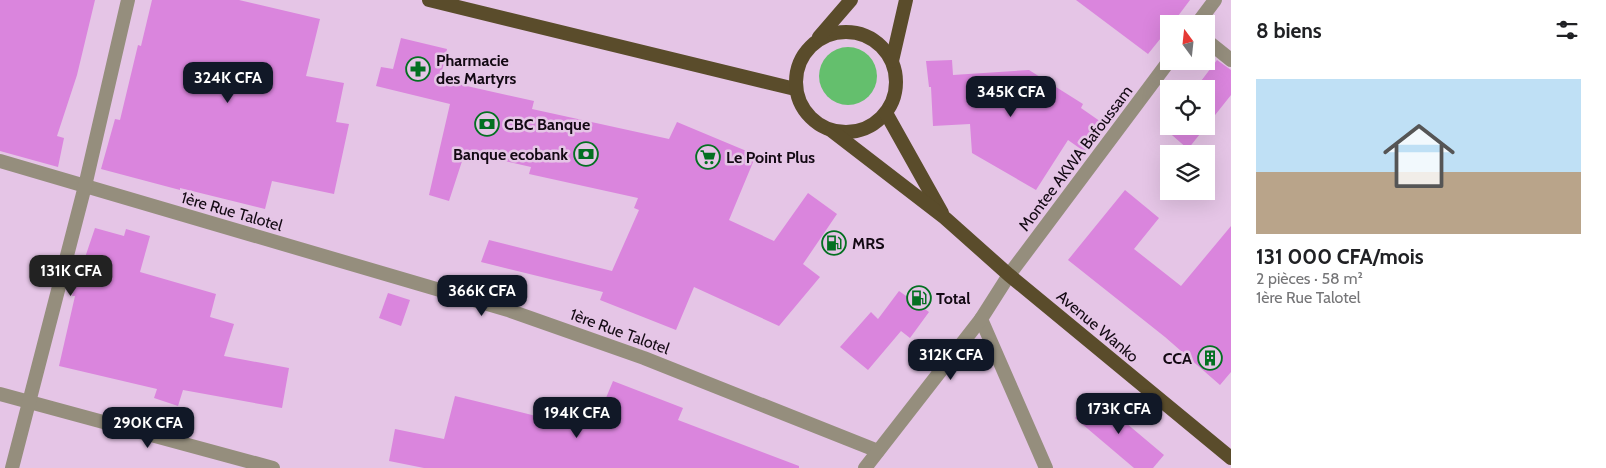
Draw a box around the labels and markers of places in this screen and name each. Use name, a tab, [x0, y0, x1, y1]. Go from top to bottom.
place label: Pharmacie des Martyrs	[436, 51, 517, 88]
pharmacy icon: Pharmacie des Martyrs	[405, 56, 431, 82]
pin: 324K CFA	[176, 62, 280, 104]
pin: 345K CFA	[959, 76, 1063, 118]
bank icon: CBC Banque	[474, 111, 500, 137]
place label: CBC Banque	[504, 115, 590, 134]
bank icon: Banque ecobank	[573, 141, 599, 167]
supermarket icon: Le Point Plus	[695, 144, 721, 170]
place label: Banque ecobank	[453, 145, 568, 164]
place label: Le Point Plus	[726, 148, 815, 167]
fuel station icon: MRS	[821, 230, 847, 256]
place label: MRS	[852, 234, 885, 253]
pin: 131K CFA	[19, 254, 123, 297]
pin: 366K CFA	[430, 274, 534, 317]
fuel station icon: Total	[906, 285, 932, 311]
place label: Total	[936, 289, 970, 308]
pin: 312K CFA	[899, 338, 1003, 381]
building icon: CCA	[1197, 345, 1223, 371]
place label: CCA	[1163, 349, 1192, 368]
pin: 173K CFA	[1067, 392, 1171, 435]
pin: 194K CFA	[525, 396, 629, 439]
pin: 290K CFA	[96, 406, 200, 449]

